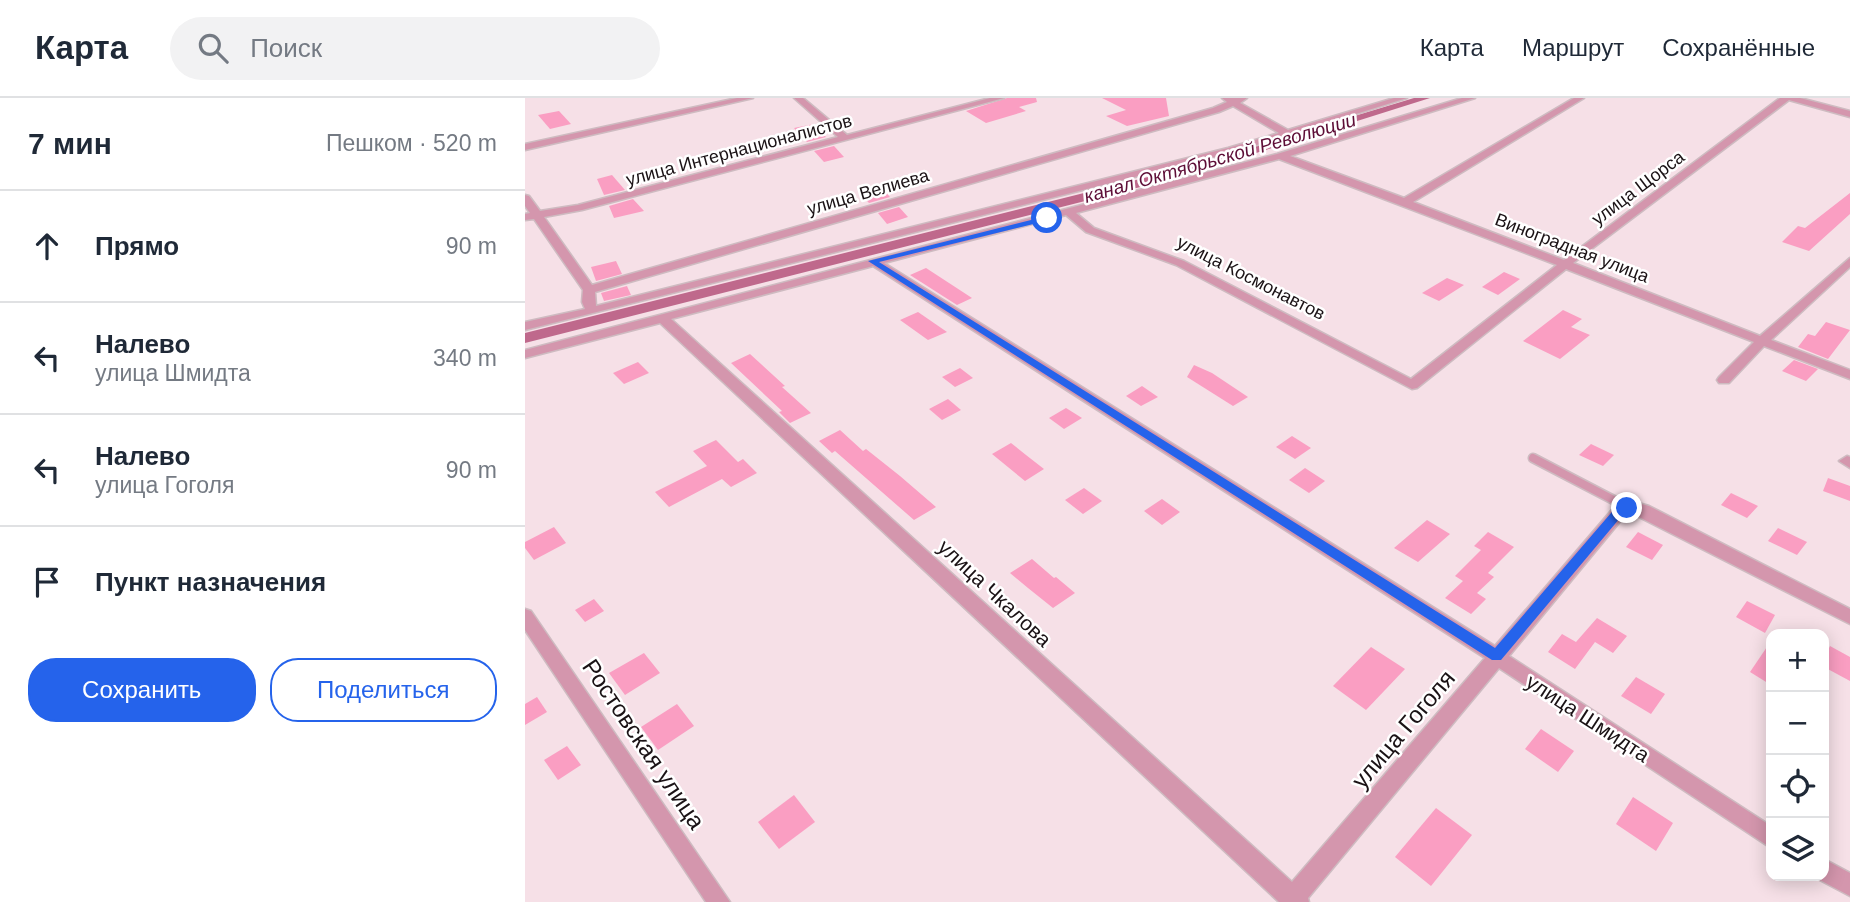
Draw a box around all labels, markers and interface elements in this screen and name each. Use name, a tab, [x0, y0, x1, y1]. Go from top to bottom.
search box	[170, 17, 660, 80]
text: Карта	[35, 29, 128, 66]
icon: search	[194, 29, 232, 67]
text: Поиск	[250, 33, 322, 63]
text: Карта	[1420, 34, 1484, 61]
text: Маршрут	[1522, 34, 1624, 61]
text: Сохранённые	[1662, 34, 1815, 61]
water label: канал Октябрьской Революции	[1082, 109, 1359, 207]
street label: улица Интернационалистов	[624, 110, 854, 190]
text: 7 мин	[28, 127, 112, 160]
text: Пешком · 520 m	[326, 130, 497, 156]
street label: улица Щорса	[1588, 146, 1689, 229]
street label: улица Велиева	[805, 165, 932, 219]
route start	[1031, 202, 1062, 233]
street label: Виноградная улица	[1492, 209, 1653, 287]
icon: ahead	[28, 227, 66, 265]
text: Прямо	[95, 231, 179, 261]
street label: улица Космонавтов	[1174, 232, 1328, 324]
text: 90 m	[446, 233, 497, 259]
text: Налево	[95, 329, 190, 359]
icon: left	[28, 339, 66, 377]
text: 340 m	[433, 345, 497, 371]
text: улица Шмидта	[95, 360, 251, 386]
text: Налево	[95, 441, 190, 471]
icon: left	[28, 451, 66, 489]
text: 90 m	[446, 457, 497, 483]
text: улица Гоголя	[95, 472, 234, 498]
route end	[1611, 492, 1642, 523]
street label: улица Чкалова	[934, 535, 1056, 651]
icon: arrive	[28, 563, 66, 601]
text: Пункт назначения	[95, 567, 326, 597]
map controls	[1766, 629, 1829, 881]
button: +	[1766, 629, 1829, 692]
street label: Ростовская улица	[577, 654, 711, 835]
button: Сохранить	[28, 658, 256, 722]
button: Поделиться	[270, 658, 497, 722]
street label: улица Гоголя	[1346, 665, 1460, 793]
street label: улица Шмидта	[1522, 670, 1654, 767]
button: −	[1766, 692, 1829, 755]
button: locate	[1766, 755, 1829, 818]
button: layers	[1766, 818, 1829, 881]

